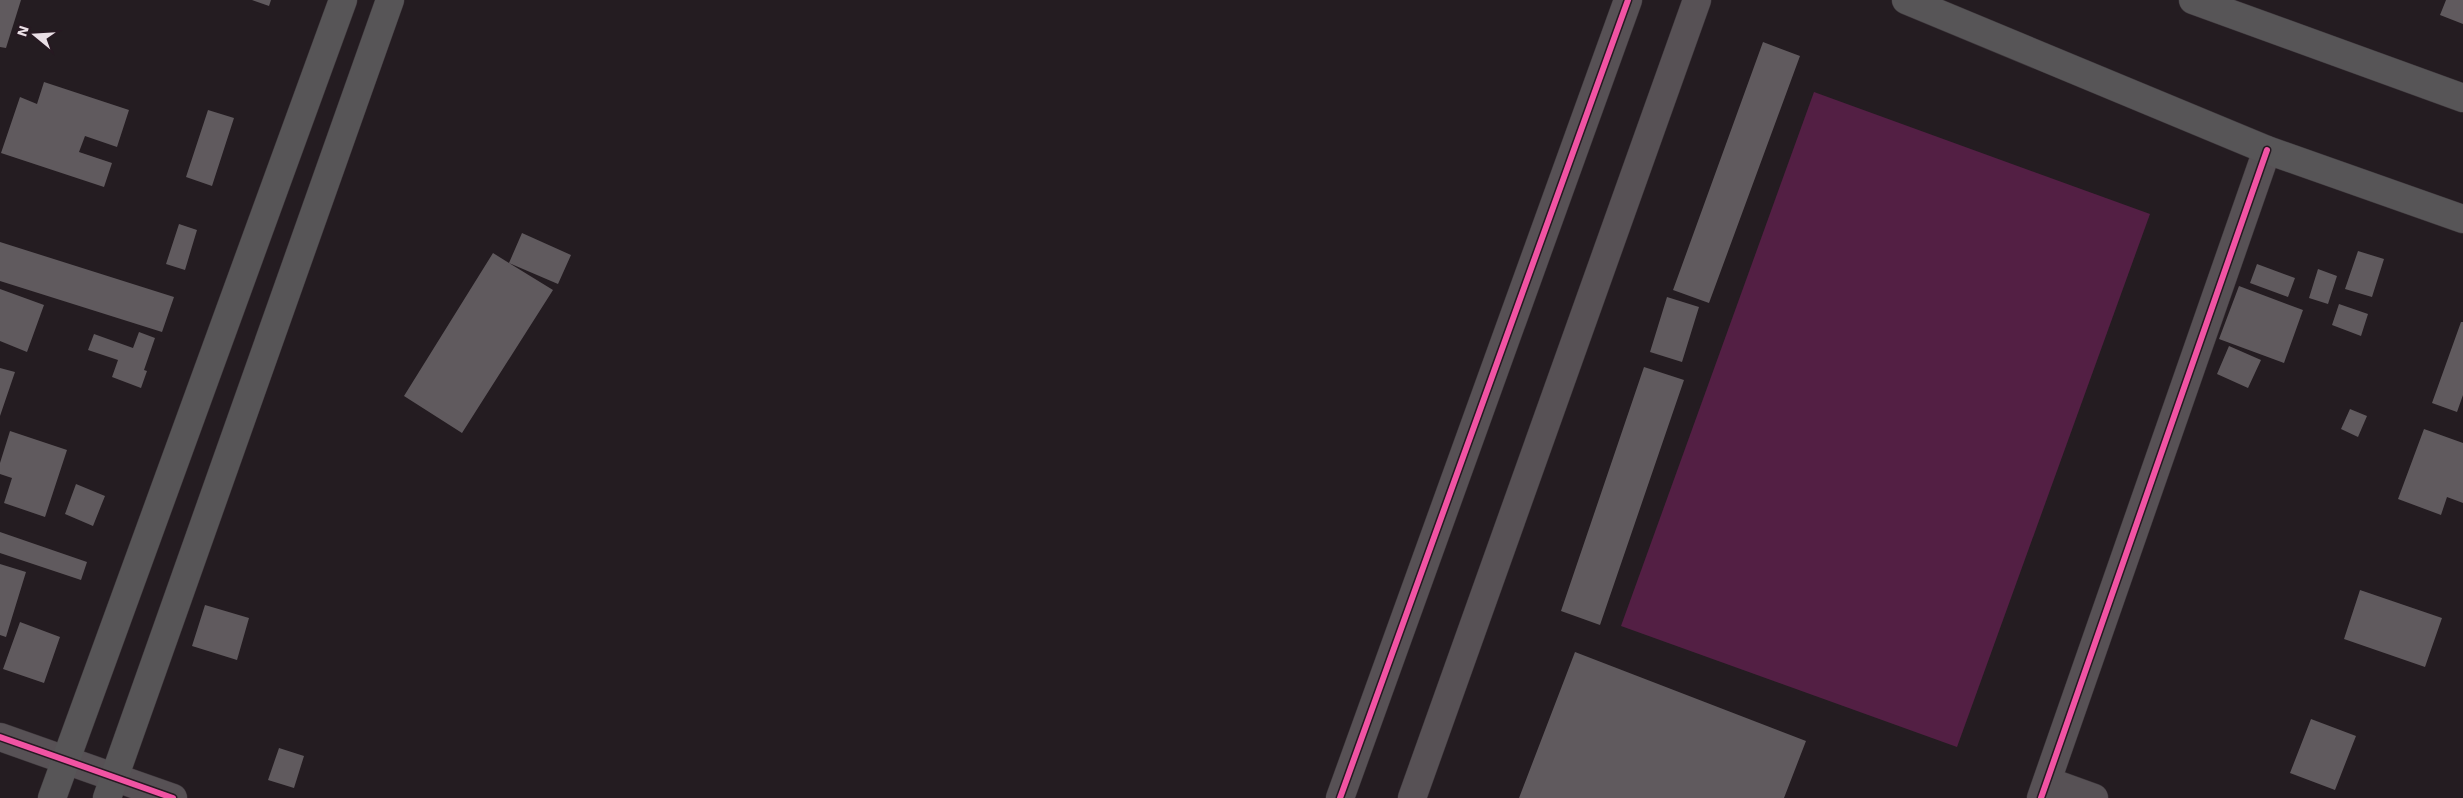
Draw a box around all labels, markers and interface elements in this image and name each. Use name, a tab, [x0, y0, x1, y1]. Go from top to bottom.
north arrow	[10, 10, 60, 60]
text: N	[13, 24, 32, 38]

